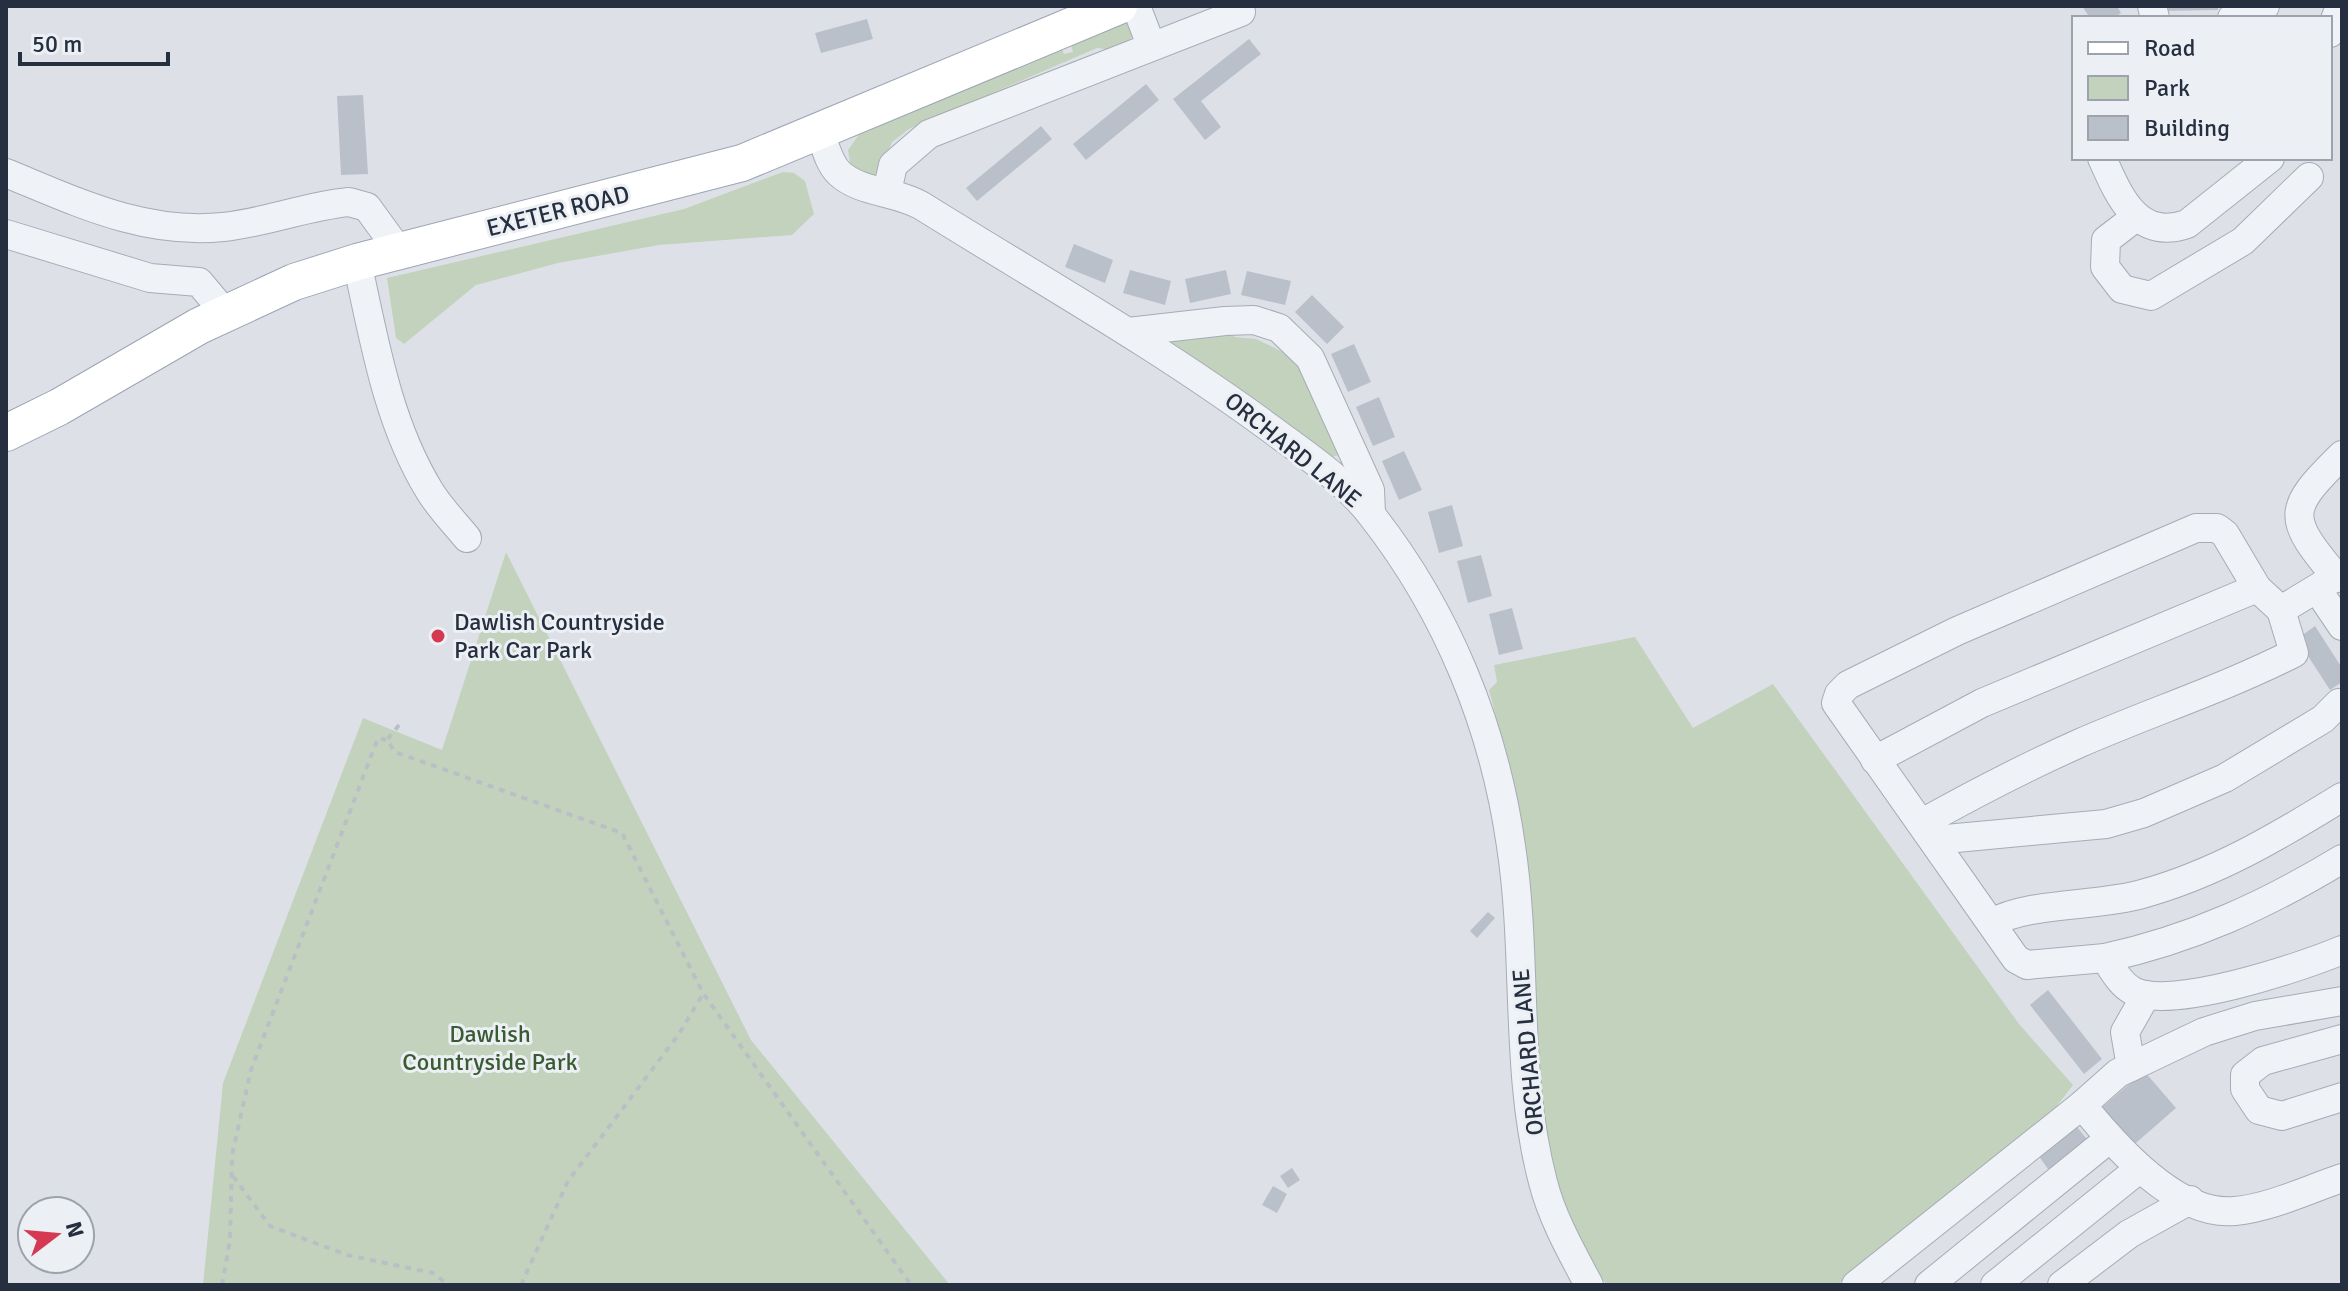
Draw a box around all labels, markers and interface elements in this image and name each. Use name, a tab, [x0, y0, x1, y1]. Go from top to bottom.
scale bar	[20, 16, 168, 66]
legend	[2072, 16, 2332, 160]
text: 50 m	[32, 29, 82, 59]
text: Road	[2144, 33, 2195, 63]
text: Park	[2144, 73, 2190, 103]
text: Building	[2144, 113, 2230, 143]
street label: EXETER ROAD	[483, 179, 633, 243]
street label: ORCHARD LANE	[1219, 386, 1367, 514]
place label: Dawlish Countryside Park Car Park	[454, 607, 665, 665]
marker: Dawlish Countryside Park Car Park	[429, 627, 447, 645]
street label: ORCHARD LANE	[1506, 967, 1550, 1137]
park label: Dawlish Countryside Park	[402, 1019, 578, 1077]
north arrow	[16, 1195, 96, 1275]
text: N	[60, 1219, 90, 1241]

